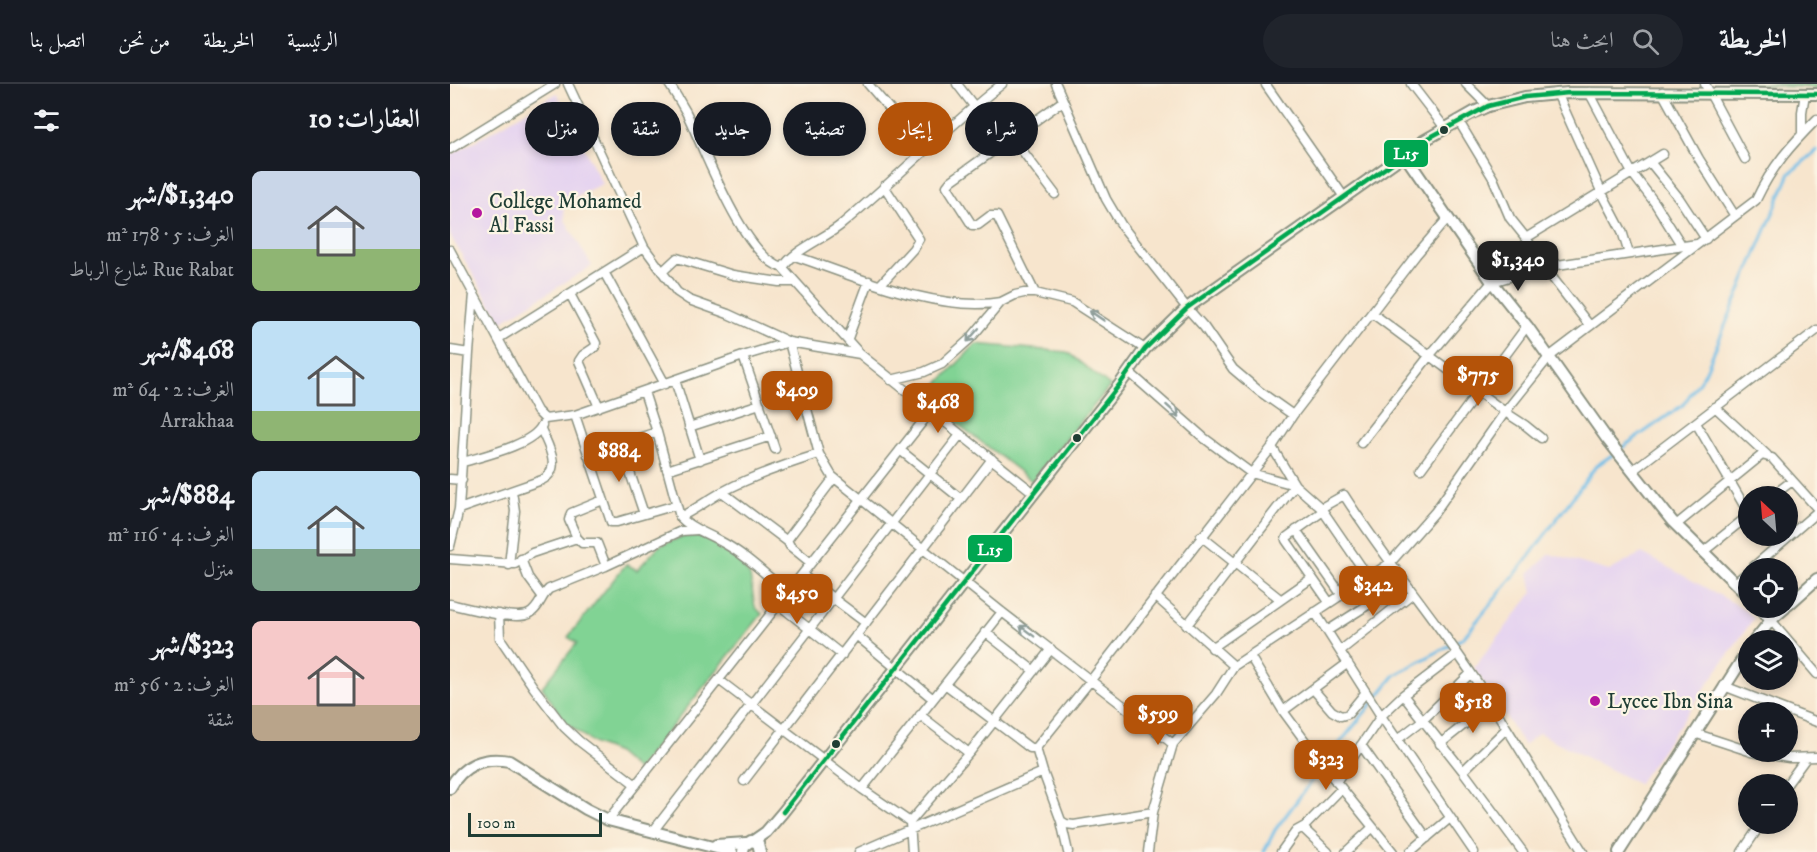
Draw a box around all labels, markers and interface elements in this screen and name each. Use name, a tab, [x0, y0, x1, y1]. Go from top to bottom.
search box	[1263, 14, 1683, 68]
text: الخريطة	[1719, 22, 1787, 57]
icon: search	[1629, 25, 1662, 58]
text: ابحث هنا	[1550, 27, 1614, 54]
text: اتصل بنا	[30, 28, 85, 54]
text: من نحن	[118, 28, 170, 54]
text: الخريطة	[203, 28, 254, 54]
text: الرئيسية	[287, 28, 338, 54]
chip: منزل	[525, 102, 599, 156]
chip: شقة	[611, 102, 681, 156]
chip: جديد	[693, 102, 771, 156]
chip: تصفية	[783, 102, 866, 156]
chip: إيجار	[878, 102, 953, 156]
chip: شراء	[965, 102, 1038, 156]
text: العقارات: 10	[309, 103, 420, 136]
icon: filters	[30, 104, 63, 137]
unlabelled marker	[1438, 124, 1450, 136]
line badge: L15	[1383, 139, 1429, 168]
text: L15	[1393, 144, 1419, 164]
text: $1,340/شهر	[128, 179, 234, 212]
place label: College Mohamed Al Fassi	[489, 189, 642, 239]
icon: home	[300, 195, 372, 267]
marker: College Mohamed Al Fassi	[470, 206, 484, 220]
text: الغرف: 5 · 178 m²	[106, 223, 234, 248]
pin: $1,340	[1469, 241, 1567, 292]
text: $1,340	[1491, 248, 1545, 273]
text: Rue Rabat شارع الرباط	[69, 258, 234, 283]
one-way arrow	[1088, 310, 1105, 323]
one-way arrow	[966, 327, 980, 342]
text: $468/شهر	[141, 334, 234, 367]
icon: home	[300, 345, 372, 417]
pin: $775	[1442, 356, 1514, 407]
text: $775	[1457, 363, 1499, 388]
pin: $409	[761, 371, 833, 422]
text: الغرف: 2 · 64 m²	[112, 378, 234, 403]
text: $409	[775, 378, 819, 403]
pin: $468	[902, 383, 974, 434]
text: $468	[917, 390, 959, 415]
one-way arrow	[1165, 404, 1180, 418]
text: Arrakhaa	[160, 409, 234, 434]
pin: $884	[583, 432, 655, 483]
unlabelled marker	[1071, 432, 1083, 444]
text: $884	[598, 439, 640, 464]
text: $884/شهر	[142, 479, 234, 512]
north arrow	[1738, 486, 1798, 546]
map controls	[1738, 486, 1798, 834]
icon: home	[300, 495, 372, 567]
text: الغرف: 4 · 116 m²	[108, 523, 234, 548]
line badge: L15	[967, 534, 1013, 563]
text: L15	[977, 540, 1003, 560]
text: منزل	[203, 558, 234, 583]
button: locate	[1738, 558, 1798, 618]
pin: $342	[1337, 566, 1409, 617]
text: $342	[1353, 573, 1393, 598]
pin: $450	[761, 574, 833, 625]
text: $450	[776, 581, 819, 606]
one-way arrow	[1019, 625, 1035, 638]
text: $323/شهر	[151, 629, 234, 662]
button: layers	[1738, 630, 1798, 690]
icon: home	[300, 645, 372, 717]
text: الغرف: 2 · 56 m²	[114, 673, 234, 698]
pin: $518	[1437, 683, 1509, 734]
place label: Lycee Ibn Sina	[1607, 689, 1733, 715]
text: $518	[1454, 690, 1492, 715]
marker: Lycee Ibn Sina	[1588, 694, 1602, 708]
pin: $599	[1122, 695, 1194, 746]
text: $599	[1138, 702, 1178, 727]
button: +	[1738, 702, 1798, 762]
text: شقة	[208, 708, 234, 733]
unlabelled marker	[830, 738, 842, 750]
pin: $323	[1290, 740, 1362, 791]
text: $323	[1308, 747, 1344, 772]
button: −	[1738, 774, 1798, 834]
scale bar	[468, 810, 602, 838]
text: 100 m	[477, 813, 516, 833]

